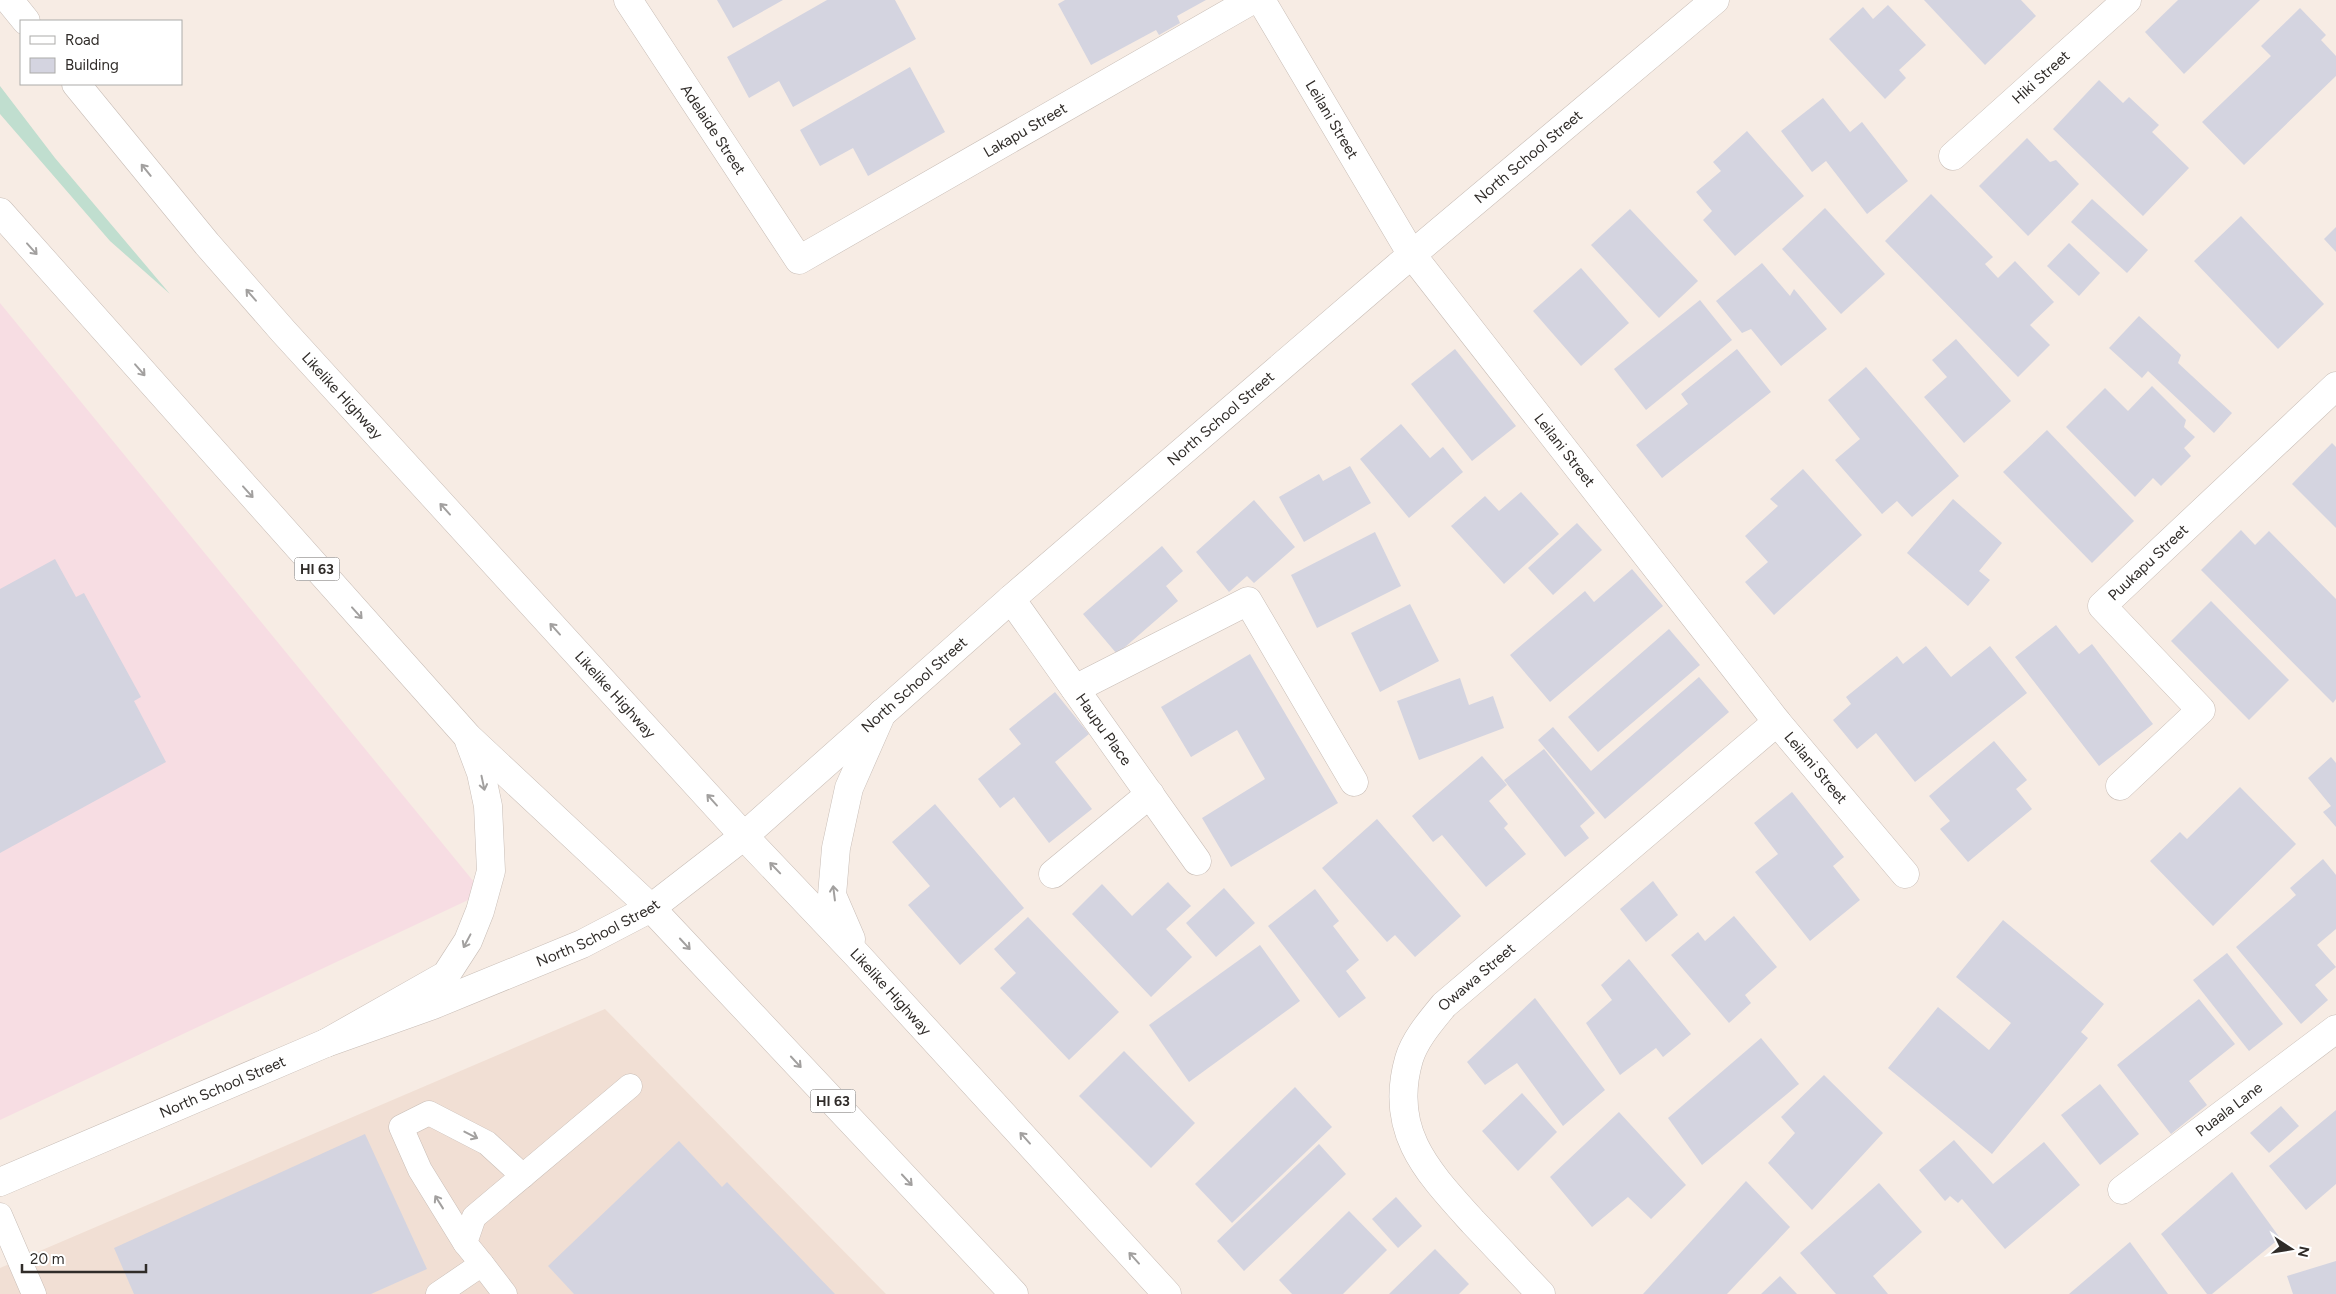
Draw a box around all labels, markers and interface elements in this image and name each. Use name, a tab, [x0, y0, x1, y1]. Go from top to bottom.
legend	[20, 20, 182, 85]
text: Road	[65, 31, 100, 49]
street label: Hiki Street	[2008, 47, 2074, 108]
text: Building	[65, 56, 119, 74]
street label: Leilani Street	[1302, 77, 1362, 162]
street label: Adelaide Street	[677, 81, 750, 178]
street label: Lakapu Street	[980, 99, 1070, 161]
street label: North School Street	[1471, 106, 1586, 207]
one-way arrow	[141, 164, 152, 177]
one-way arrow	[26, 242, 38, 255]
one-way arrow	[245, 288, 257, 301]
street label: Likelike Highway	[298, 349, 386, 443]
one-way arrow	[134, 364, 146, 377]
street label: North School Street	[1164, 368, 1278, 470]
street label: Leilani Street	[1530, 410, 1599, 491]
one-way arrow	[242, 485, 254, 498]
one-way arrow	[439, 502, 451, 515]
street label: Puukapu Street	[2104, 520, 2192, 605]
road number: HI 63	[294, 558, 340, 580]
one-way arrow	[351, 606, 363, 619]
one-way arrow	[549, 622, 561, 635]
street label: North School Street	[858, 633, 971, 737]
street label: Likelike Highway	[571, 648, 659, 742]
street label: Haupu Place	[1072, 690, 1135, 769]
street label: Leilani Street	[1780, 728, 1851, 808]
one-way arrow	[479, 775, 488, 791]
one-way arrow	[706, 794, 717, 807]
one-way arrow	[769, 862, 781, 875]
one-way arrow	[829, 886, 839, 902]
street label: North School Street	[534, 895, 664, 971]
one-way arrow	[462, 933, 471, 948]
one-way arrow	[679, 937, 691, 950]
street label: Owawa Street	[1434, 939, 1519, 1015]
street label: Likelike Highway	[846, 945, 935, 1039]
street label: North School Street	[157, 1052, 289, 1122]
one-way arrow	[790, 1056, 802, 1068]
street label: Puaala Lane	[2192, 1078, 2266, 1140]
road number: HI 63	[810, 1090, 856, 1112]
one-way arrow	[464, 1130, 479, 1140]
one-way arrow	[1019, 1132, 1031, 1145]
one-way arrow	[901, 1174, 913, 1187]
one-way arrow	[434, 1195, 444, 1209]
north arrow	[2266, 1224, 2316, 1274]
scale bar	[22, 1242, 146, 1274]
text: N	[2294, 1245, 2313, 1259]
text: 20 m	[30, 1250, 64, 1268]
one-way arrow	[1128, 1252, 1140, 1264]

